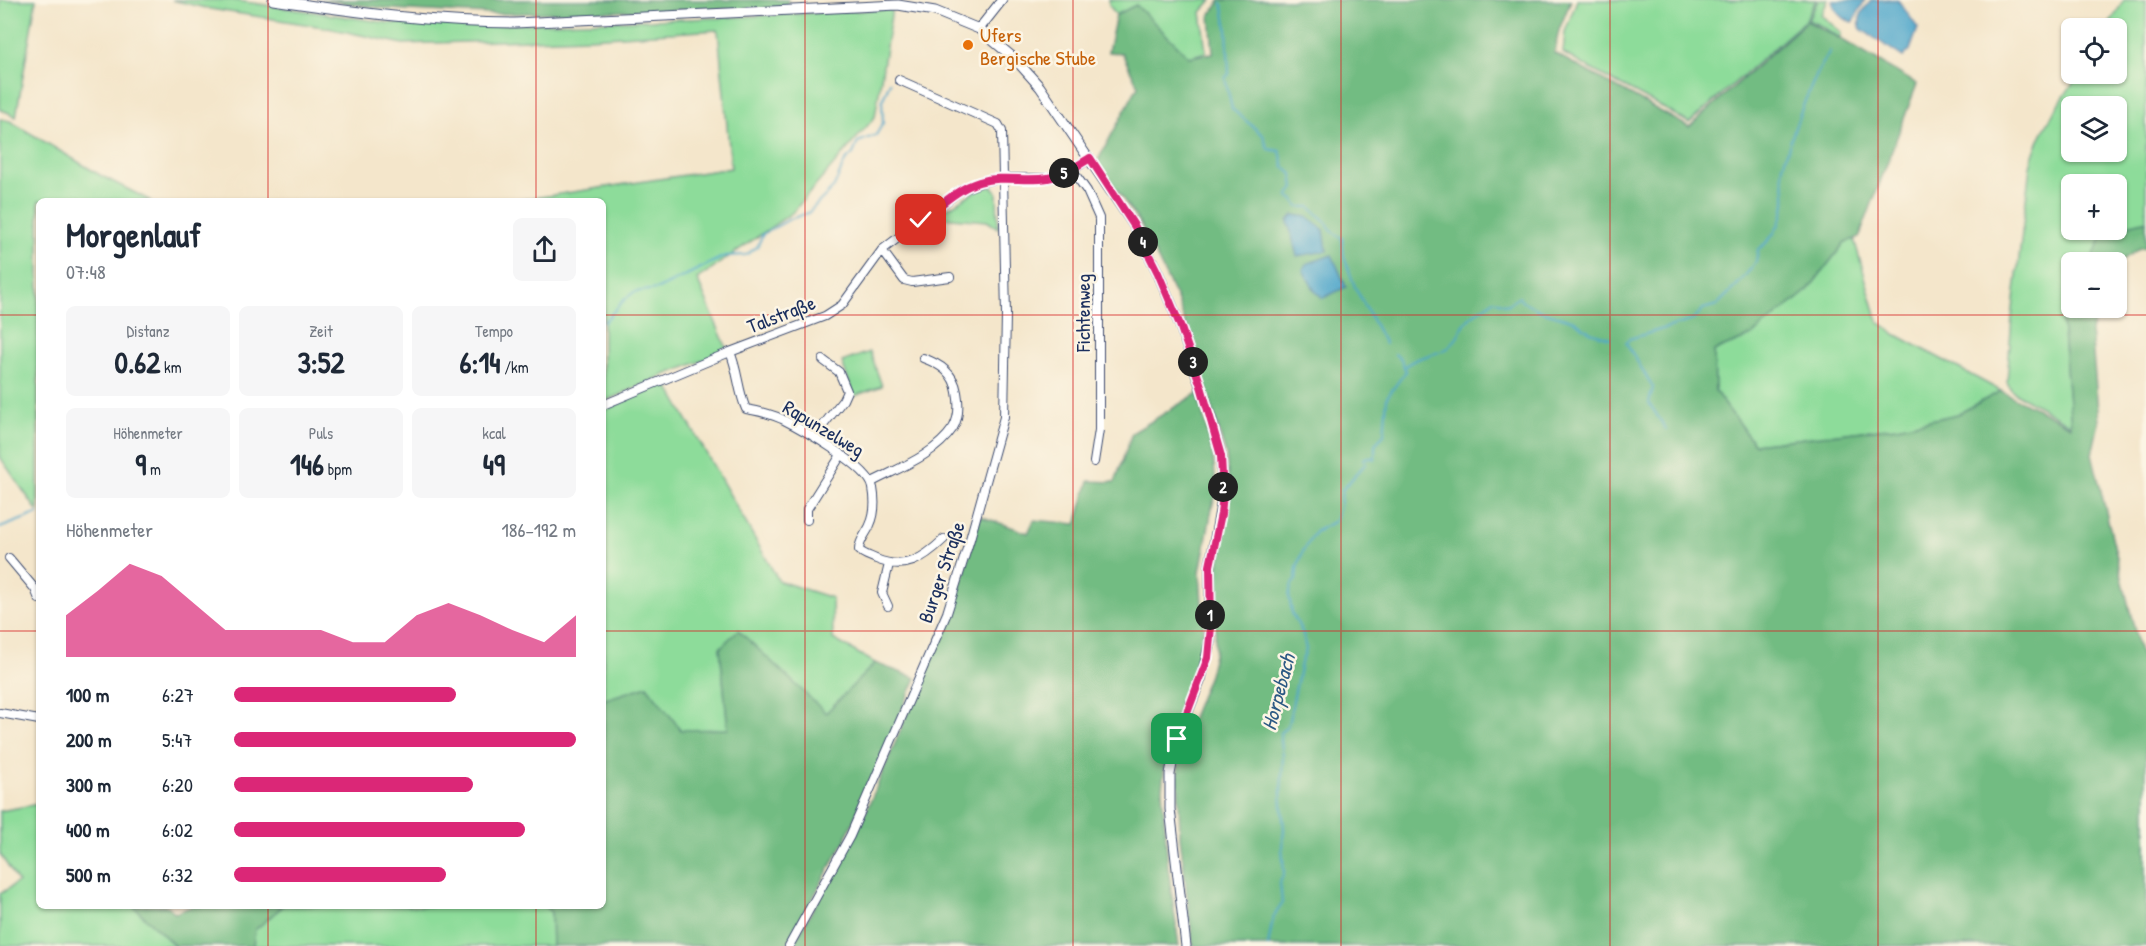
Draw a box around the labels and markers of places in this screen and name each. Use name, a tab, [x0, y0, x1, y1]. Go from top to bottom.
place label: Ufers Bergische Stube	[980, 21, 1096, 71]
marker: Ufers Bergische Stube	[961, 38, 975, 52]
pin: 5	[1049, 158, 1079, 188]
pin	[895, 194, 946, 245]
pin: 4	[1128, 227, 1158, 257]
pin: 3	[1178, 347, 1208, 377]
pin: 2	[1208, 472, 1238, 502]
pin: 1	[1195, 600, 1225, 630]
pin	[1151, 713, 1202, 764]

